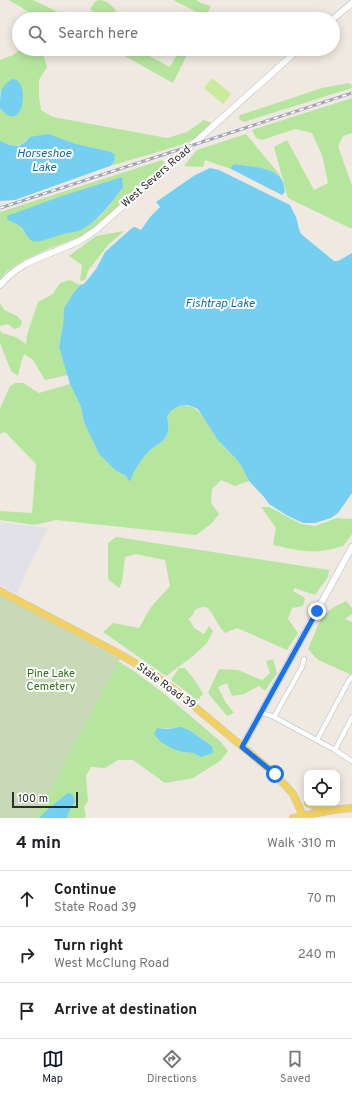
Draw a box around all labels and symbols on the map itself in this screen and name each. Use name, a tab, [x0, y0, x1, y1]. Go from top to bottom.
street label: West Severs Road	[118, 143, 194, 211]
water label: Horseshoe Lake	[17, 146, 72, 176]
water label: Fishtrap Lake	[185, 296, 255, 312]
route end	[308, 602, 326, 620]
street label: State Road 39	[134, 660, 198, 712]
park label: Pine Lake Cemetery	[27, 667, 76, 694]
route start	[266, 765, 284, 783]
scale bar	[12, 790, 78, 809]

